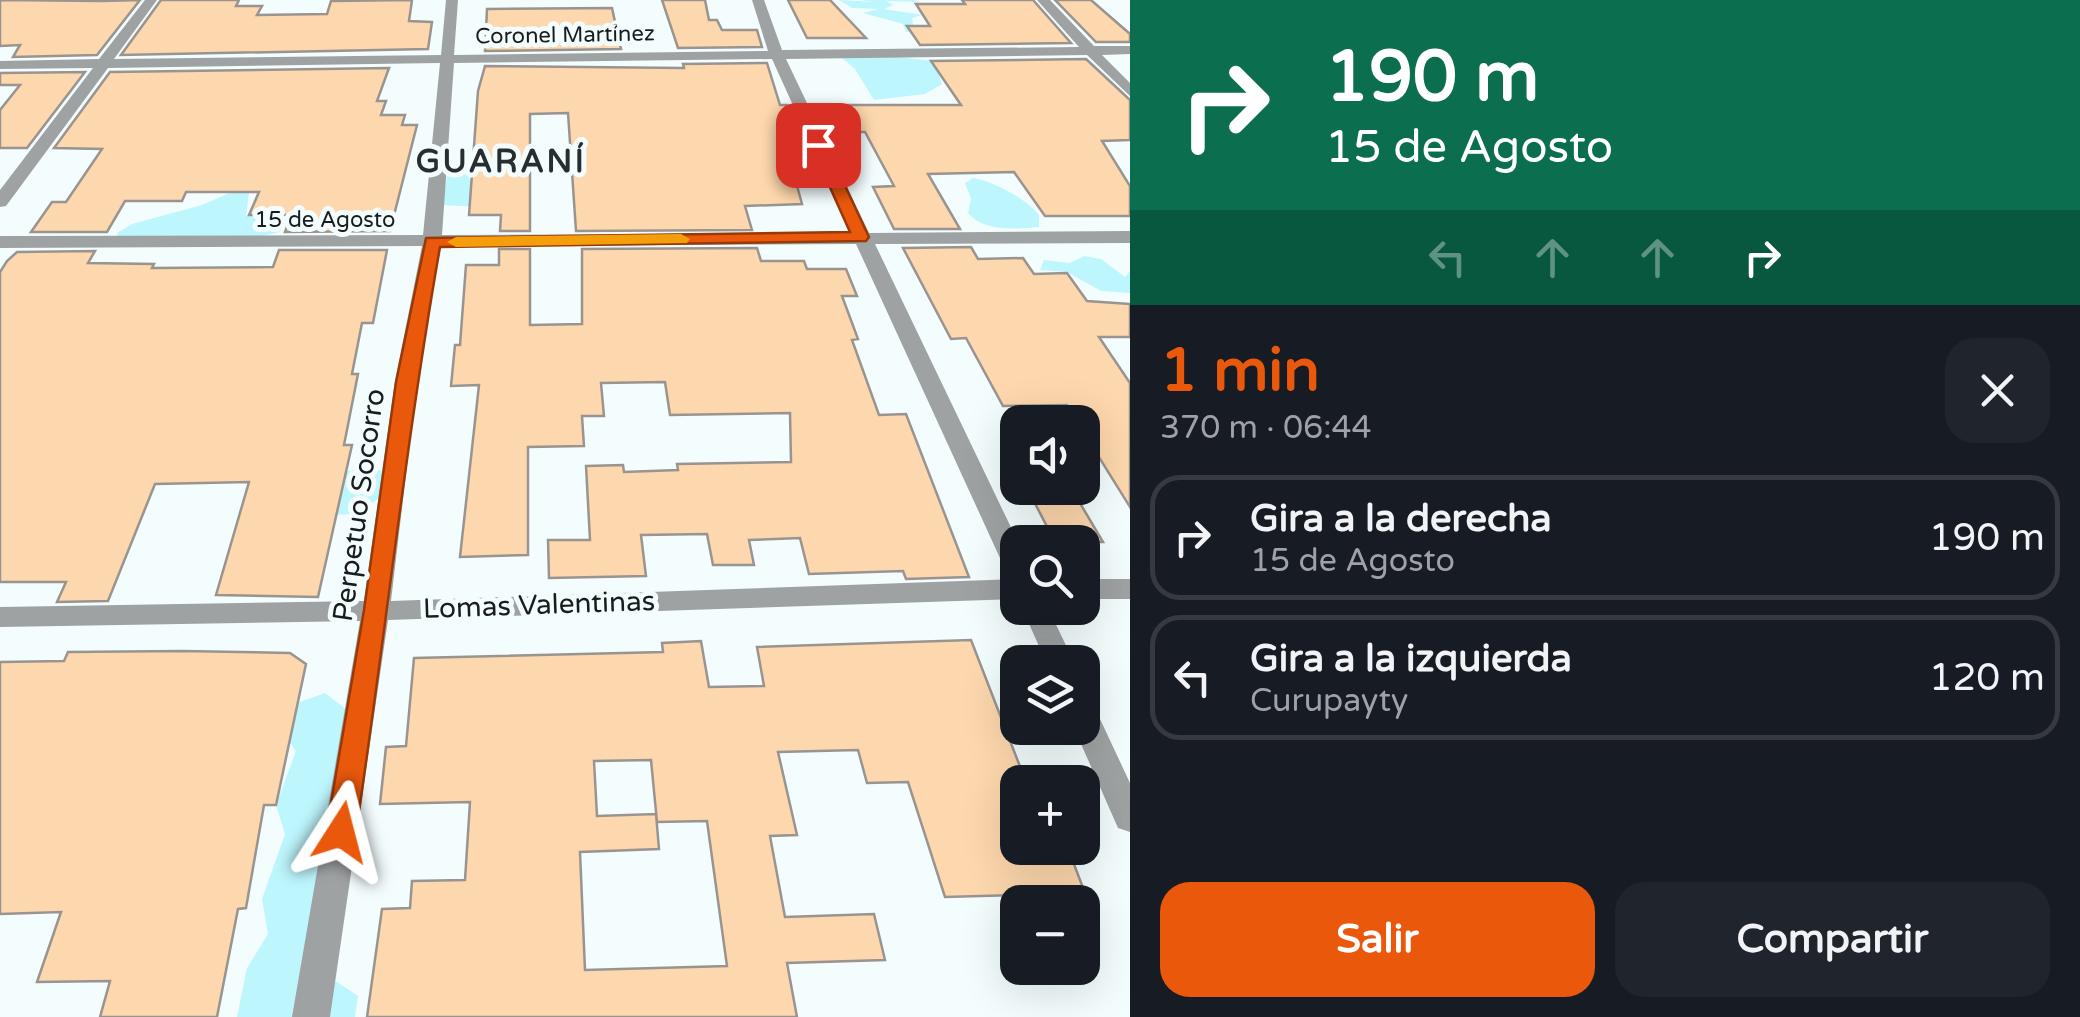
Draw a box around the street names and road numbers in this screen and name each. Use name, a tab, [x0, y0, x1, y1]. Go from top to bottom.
street label: Coronel Martínez	[475, 20, 655, 50]
street label: 15 de Agosto	[255, 207, 395, 233]
street label: Perpetuo Socorro	[326, 386, 392, 624]
street label: Lomas Valentinas	[422, 584, 656, 626]

